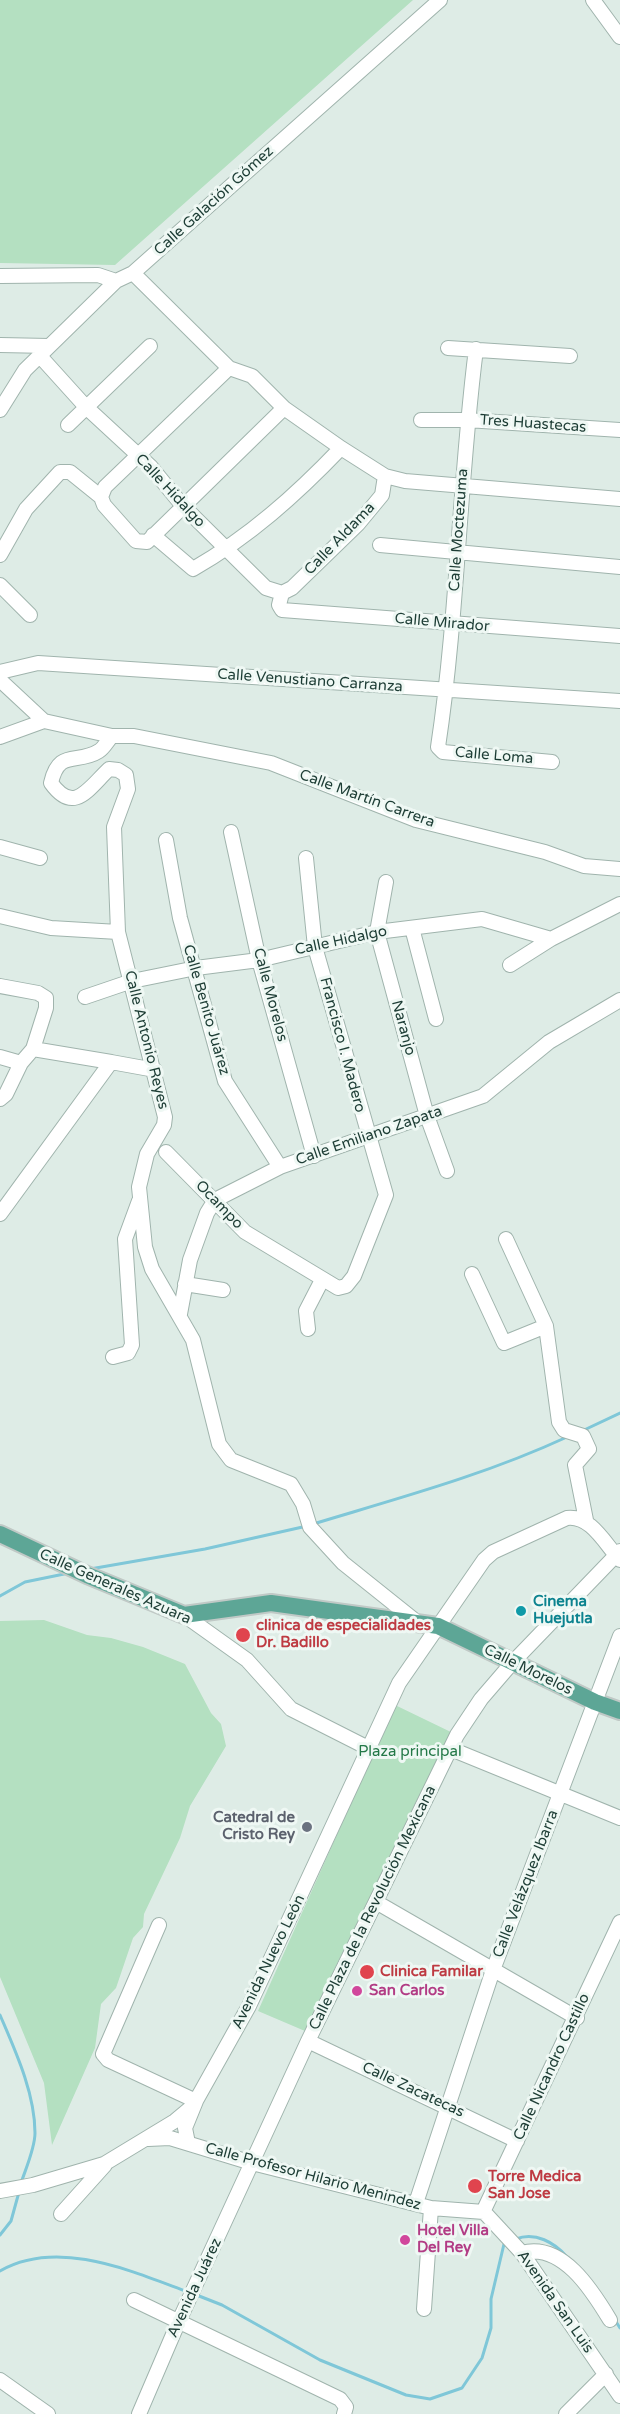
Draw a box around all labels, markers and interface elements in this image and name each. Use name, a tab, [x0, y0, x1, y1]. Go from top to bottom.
street label: Calle Galación Gómez	[150, 143, 278, 259]
street label: Tres Huastecas	[479, 411, 587, 437]
street label: Calle Hidalgo	[131, 451, 209, 531]
street label: Calle Moctezuma	[446, 468, 472, 592]
street label: Calle Aldama	[301, 499, 379, 579]
street label: Calle Mirador	[394, 610, 490, 636]
street label: Calle Venustiano Carranza	[217, 666, 403, 696]
street label: Calle Loma	[454, 744, 534, 768]
street label: Calle Martín Carrera	[297, 766, 437, 832]
street label: Calle Hidalgo	[293, 922, 389, 960]
street label: Calle Benito Juárez	[179, 943, 233, 1077]
street label: Calle Morelos	[249, 946, 291, 1044]
street label: Calle Antonio Reyes	[120, 969, 172, 1111]
street label: Francisco I. Madero	[315, 975, 369, 1115]
street label: Naranjo	[387, 998, 419, 1058]
street label: Calle Emiliano Zapata	[293, 1102, 445, 1170]
street label: Ocampo	[191, 1177, 247, 1233]
street label: Calle Generales Azuara	[36, 1545, 194, 1629]
place label: Cinema Huejutla	[533, 1593, 593, 1628]
marker: Cinema Huejutla	[514, 1604, 528, 1618]
place label: clinica de especialidades Dr. Badillo	[256, 1617, 431, 1652]
marker: clinica de especialidades Dr. Badillo	[234, 1626, 252, 1644]
street label: Calle Morelos	[481, 1641, 575, 1699]
park label: Plaza principal	[358, 1743, 462, 1761]
street label: Calle Plaza de la Revolución Mexicana	[306, 1783, 440, 2033]
street label: Calle Velázquez Ibarra	[489, 1808, 563, 1960]
place label: Catedral de Cristo Rey	[213, 1809, 295, 1844]
marker: Catedral de Cristo Rey	[300, 1820, 314, 1834]
street label: Avenida Nuevo León	[229, 1892, 309, 2032]
marker: Clinica Familar	[358, 1963, 376, 1981]
place label: Clinica Familar	[380, 1963, 483, 1981]
place label: San Carlos	[369, 1982, 444, 2000]
marker: San Carlos	[350, 1984, 364, 1998]
street label: Calle Nicandro Castillo	[510, 1991, 594, 2143]
street label: Calle Zacatecas	[359, 2058, 467, 2122]
street label: Calle Profesor Hilario Menindez	[203, 2139, 423, 2215]
place label: Torre Medica San Jose	[488, 2168, 581, 2203]
marker: Torre Medica San Jose	[466, 2177, 484, 2195]
place label: Hotel Villa Del Rey	[417, 2222, 489, 2257]
marker: Hotel Villa Del Rey	[398, 2233, 412, 2247]
street label: Avenida Juárez	[164, 2235, 226, 2341]
street label: Avenida San Luis	[513, 2247, 597, 2357]

